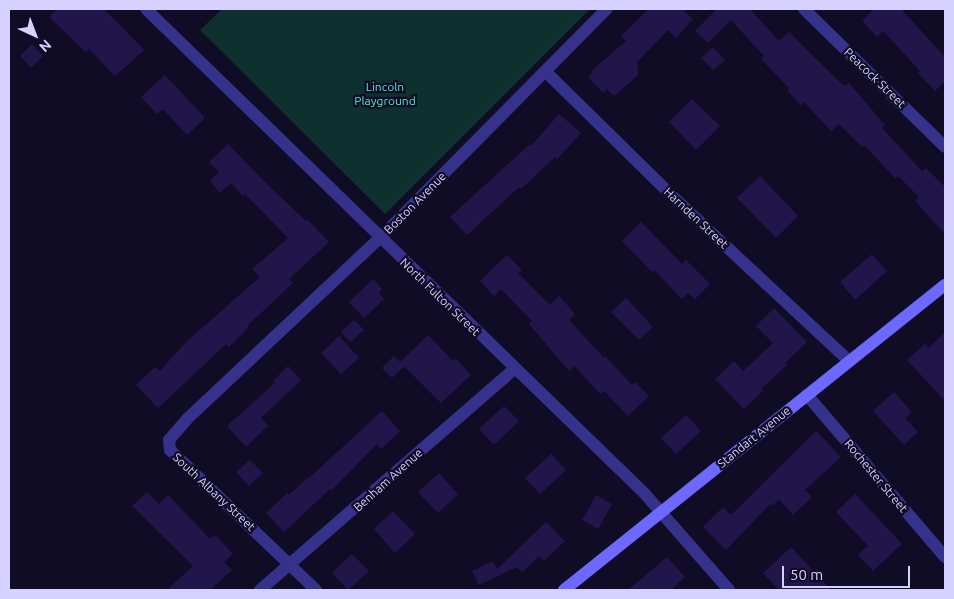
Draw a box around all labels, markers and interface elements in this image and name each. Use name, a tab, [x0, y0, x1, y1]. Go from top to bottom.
north arrow	[10, 10, 60, 60]
text: N	[36, 37, 55, 55]
street label: Peacock Street	[841, 45, 909, 111]
park label: Lincoln Playground	[354, 80, 416, 108]
street label: Boston Avenue	[381, 169, 449, 237]
street label: Harnden Street	[661, 185, 731, 251]
street label: North Fulton Street	[397, 255, 483, 339]
street label: Standart Avenue	[715, 403, 793, 471]
street label: Rochester Street	[841, 437, 911, 515]
street label: Benham Avenue	[351, 445, 425, 515]
street label: South Albany Street	[170, 450, 258, 534]
scale bar	[784, 556, 912, 588]
text: 50 m	[790, 566, 823, 583]

